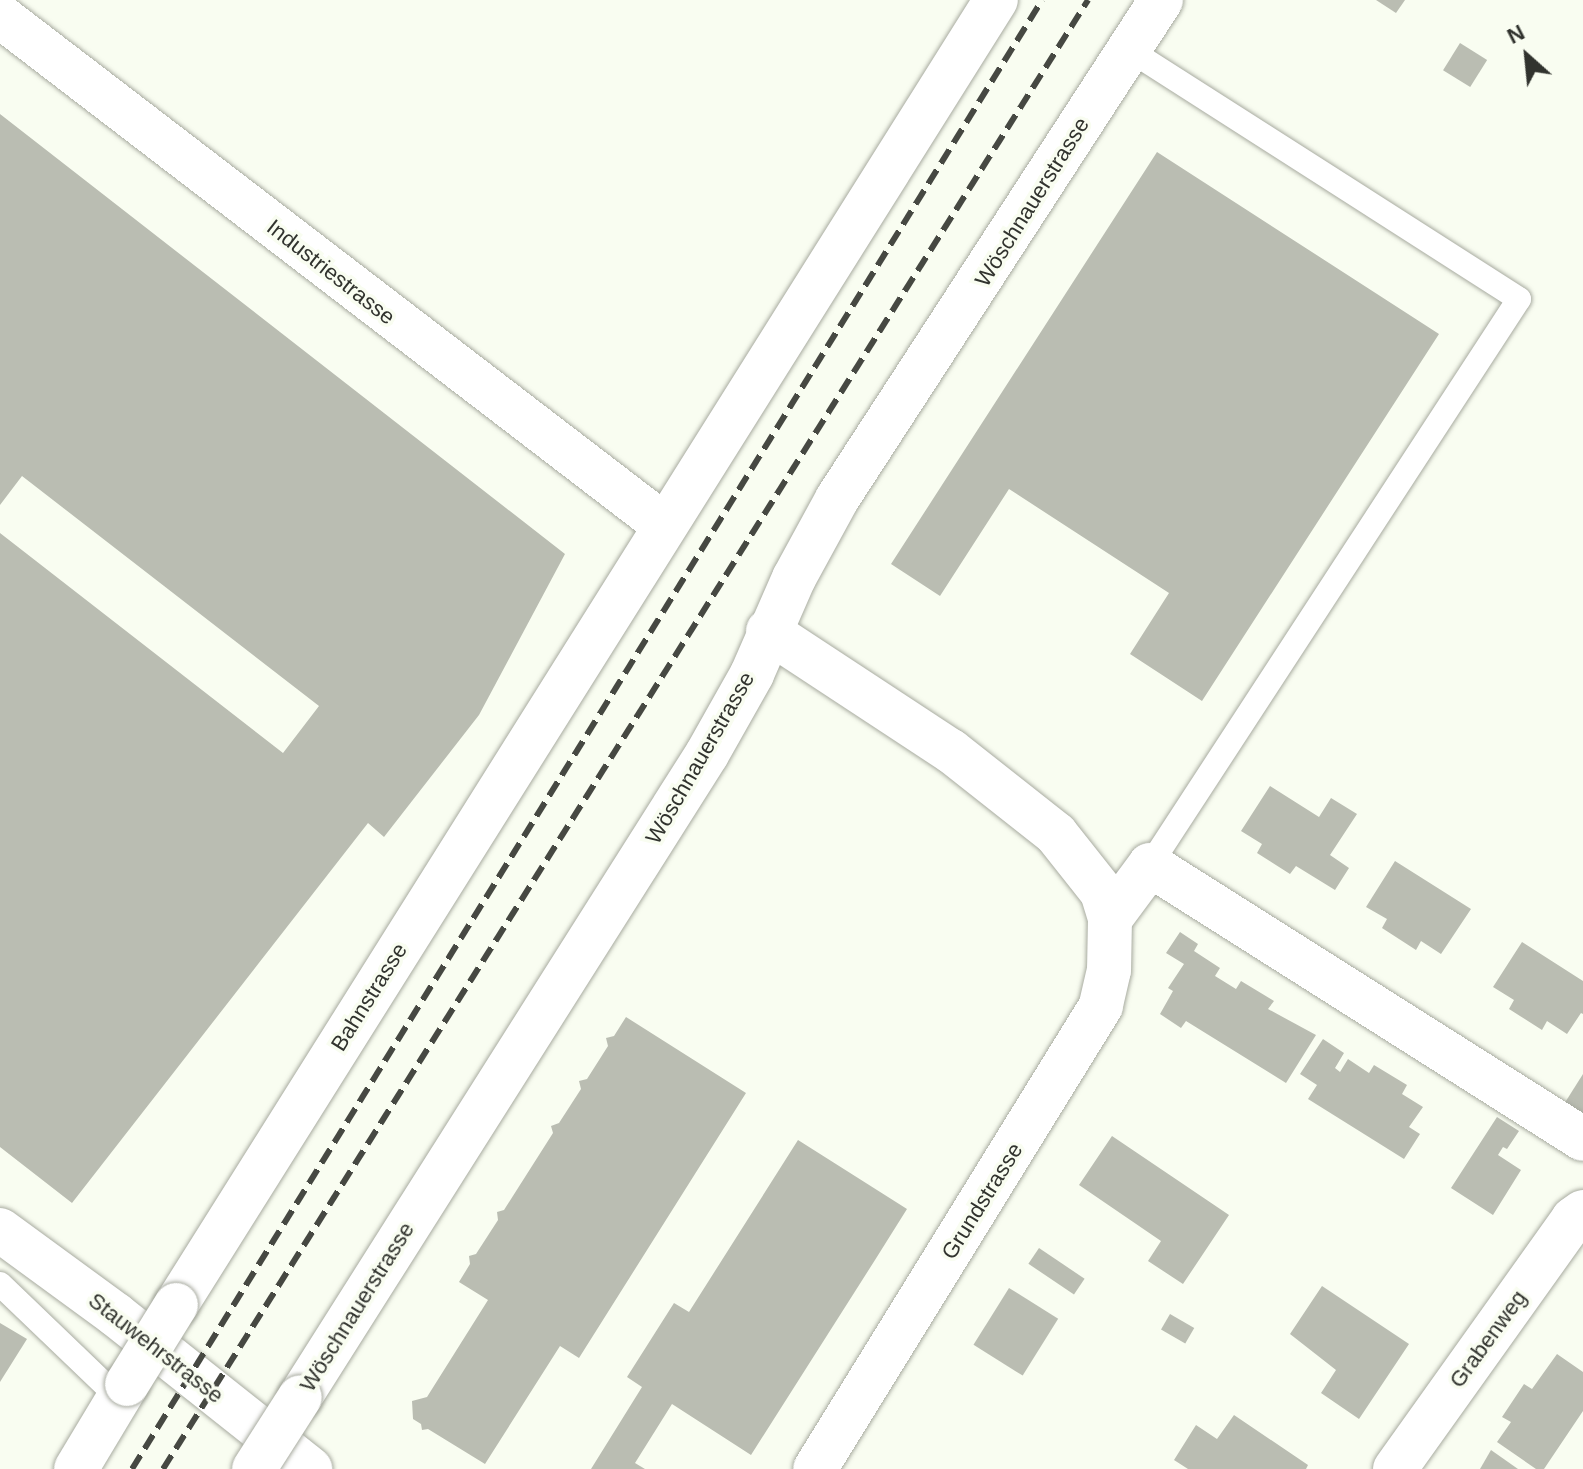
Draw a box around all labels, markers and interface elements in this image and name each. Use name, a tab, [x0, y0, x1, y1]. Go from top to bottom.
north arrow	[1487, 16, 1567, 96]
text: N	[1503, 19, 1529, 49]
street label: Wöschnauerstrasse	[969, 113, 1095, 291]
street label: Industriestrasse	[262, 214, 400, 330]
street label: Wöschnauerstrasse	[640, 667, 760, 849]
street label: Bahnstrasse	[325, 938, 413, 1056]
street label: Grundstrasse	[936, 1138, 1028, 1264]
street label: Wöschnauerstrasse	[294, 1218, 420, 1396]
street label: Grabenweg	[1444, 1285, 1532, 1393]
street label: Stauwehrstrasse	[83, 1287, 229, 1409]

